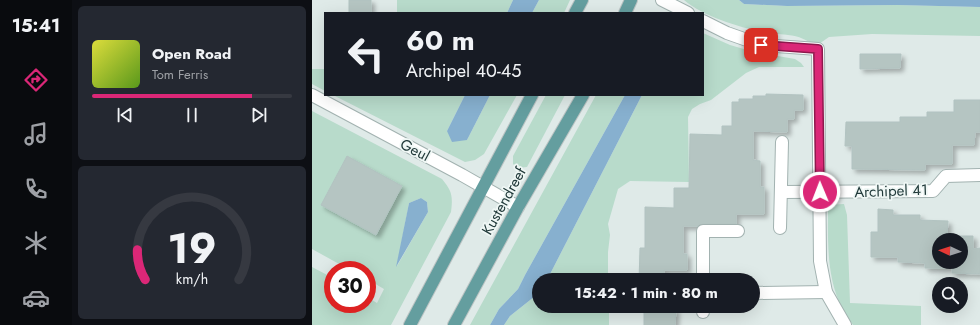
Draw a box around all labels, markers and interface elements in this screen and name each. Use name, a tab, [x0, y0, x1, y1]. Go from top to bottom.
text: 15:41	[12, 13, 60, 39]
text: 60 m	[406, 20, 475, 61]
icon: left	[340, 28, 392, 80]
pin	[744, 28, 778, 62]
icon: arrive	[750, 34, 772, 56]
text: Open Road	[152, 43, 231, 65]
text: Archipel 40-45	[406, 58, 521, 84]
text: Tom Ferris	[152, 65, 208, 84]
icon: directions	[22, 66, 50, 94]
icon: previous	[114, 104, 136, 126]
icon: pause	[181, 104, 203, 126]
icon: next	[248, 104, 270, 126]
icon: music	[22, 120, 50, 148]
street label: Geul	[396, 133, 434, 167]
street label: Kustendreef	[476, 163, 532, 239]
position arrow	[799, 171, 841, 213]
icon: phone	[22, 175, 50, 203]
street label: Archipel 41	[854, 179, 928, 203]
text: 19	[168, 218, 216, 279]
icon: climate	[22, 229, 50, 257]
north arrow	[932, 233, 968, 269]
map controls	[932, 233, 968, 313]
speed limit sign: 30	[324, 261, 376, 313]
text: km/h	[176, 269, 208, 289]
button: search	[932, 277, 968, 313]
text: 15:42 · 1 min · 80 m	[574, 282, 718, 304]
icon: car	[22, 284, 50, 312]

